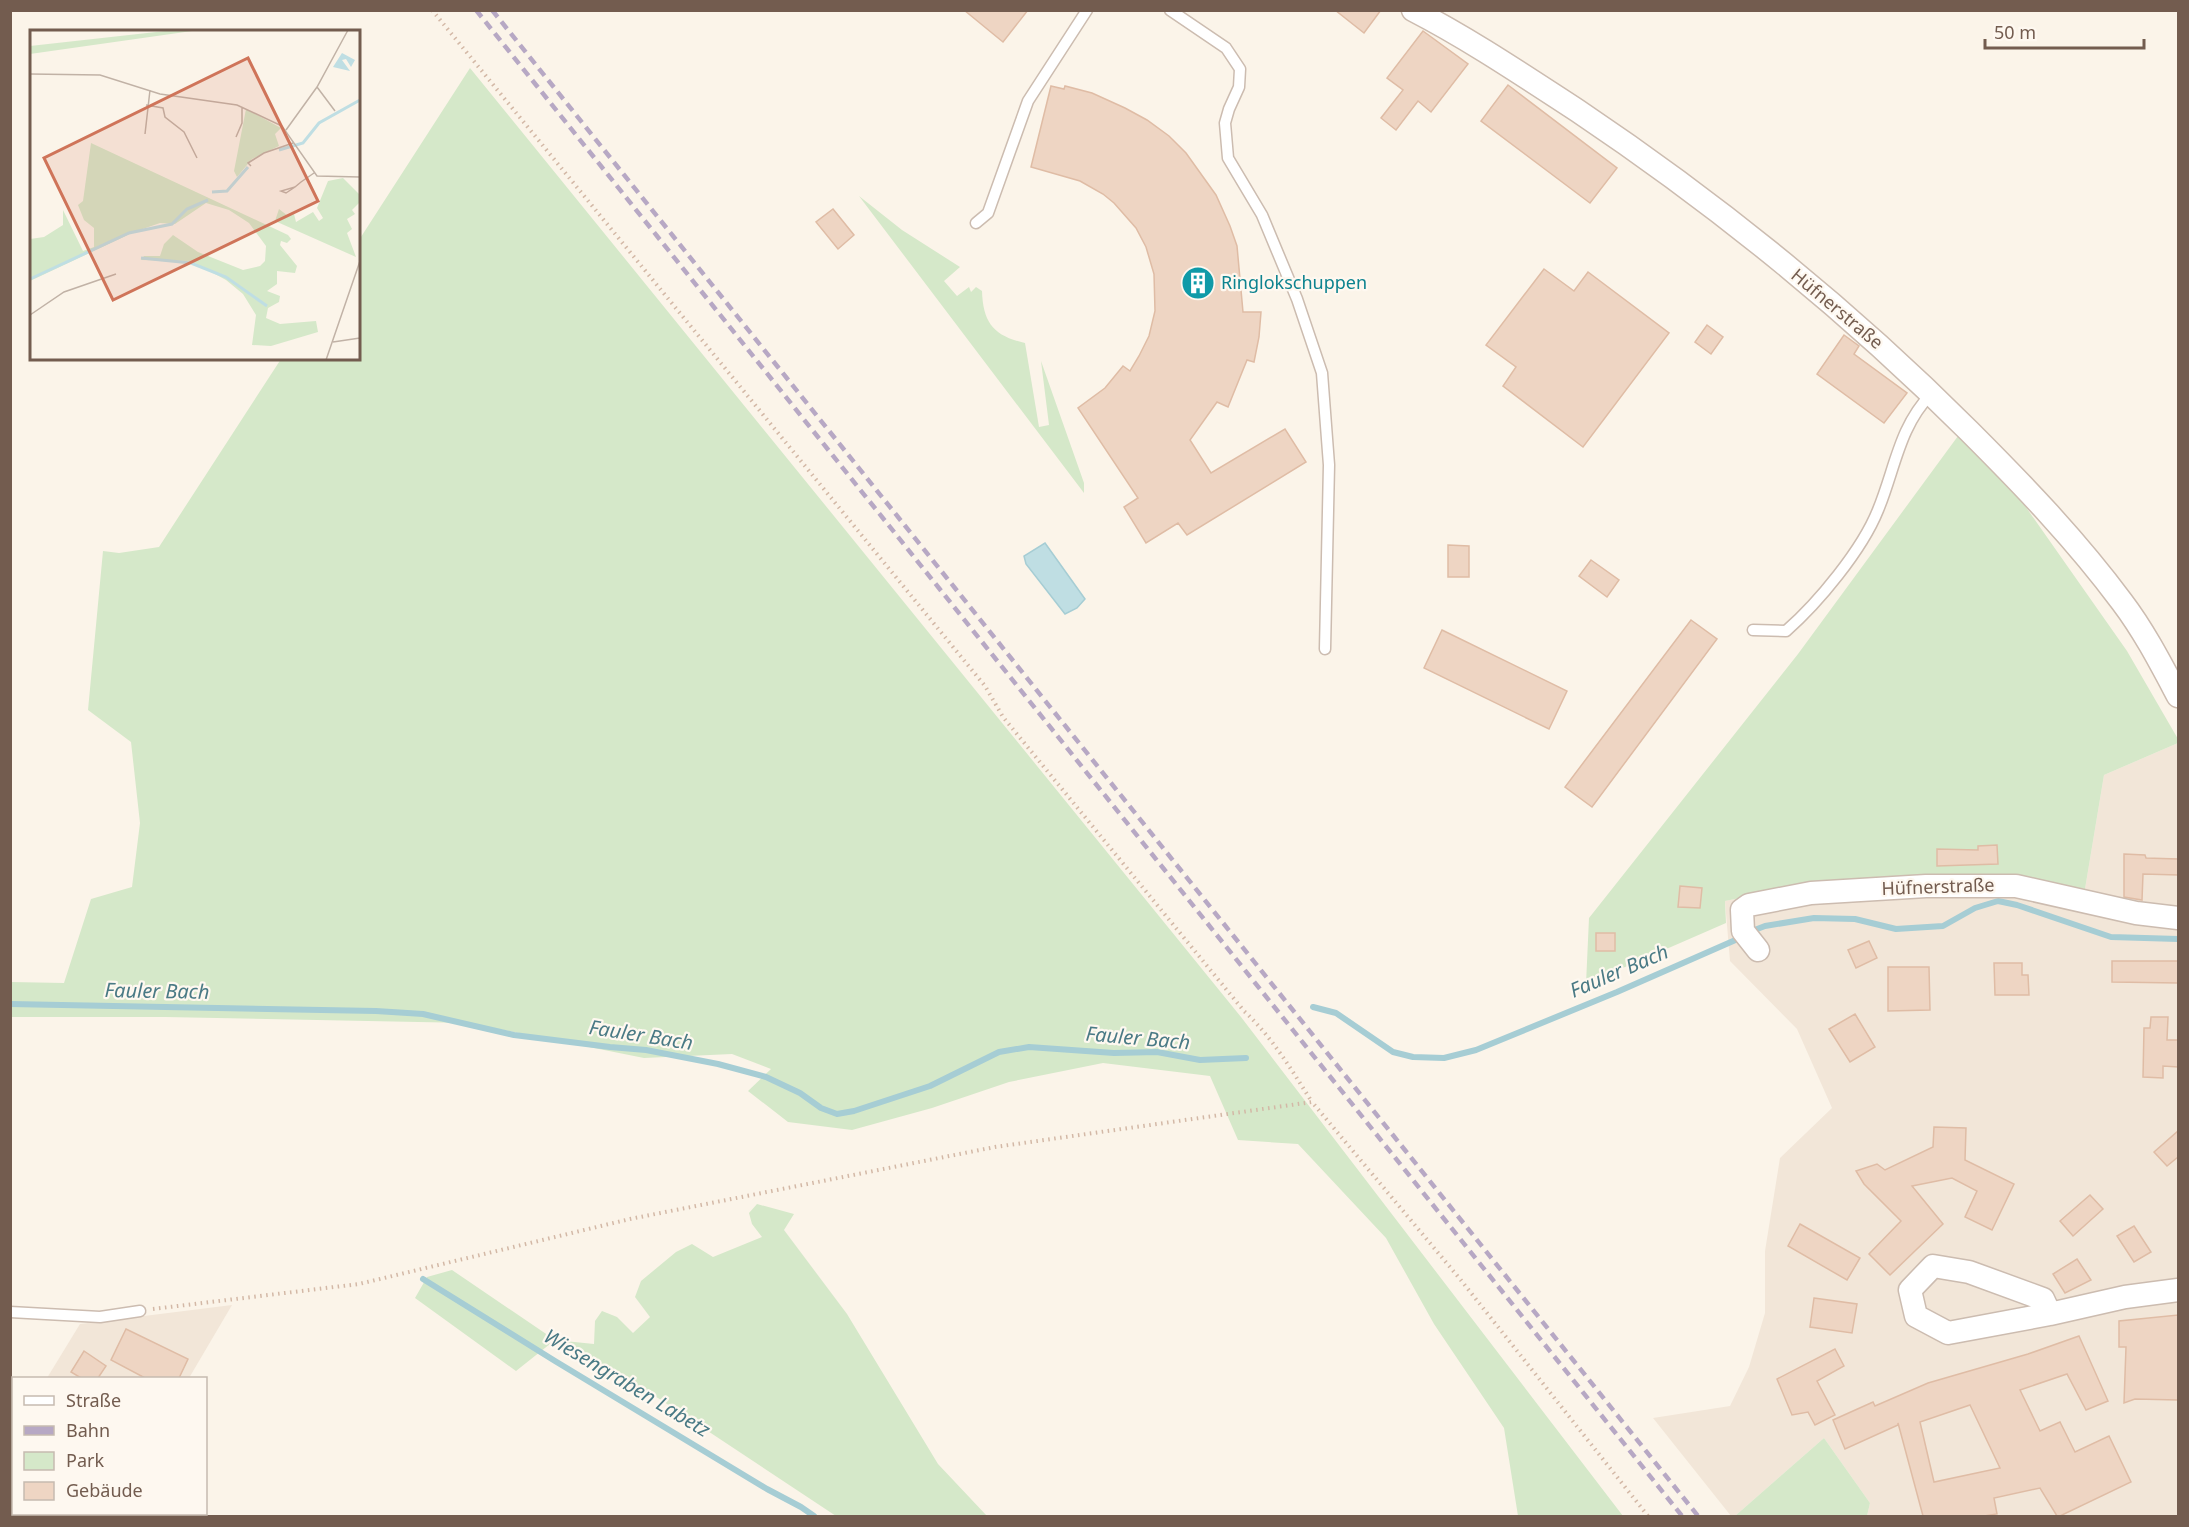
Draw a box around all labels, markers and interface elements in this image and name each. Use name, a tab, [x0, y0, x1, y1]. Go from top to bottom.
scale bar	[1985, 12, 2144, 50]
text: 50 m	[1994, 20, 2036, 44]
inset map	[30, 30, 360, 360]
street label: Hüfnerstraße	[1787, 263, 1889, 354]
building icon: Ringlokschuppen	[1180, 265, 1216, 301]
place label: Ringlokschuppen	[1221, 270, 1367, 294]
street label: Hüfnerstraße	[1881, 872, 1995, 900]
water label: Fauler Bach	[1565, 938, 1672, 1003]
water label: Fauler Bach	[104, 976, 210, 1005]
water label: Fauler Bach	[587, 1013, 695, 1056]
water label: Fauler Bach	[1085, 1019, 1191, 1056]
water label: Wiesengraben Labetz	[539, 1322, 715, 1443]
legend	[12, 1377, 207, 1515]
text: Straße	[66, 1388, 121, 1412]
text: Bahn	[66, 1418, 110, 1442]
text: Park	[66, 1448, 104, 1472]
text: Gebäude	[66, 1478, 143, 1502]

